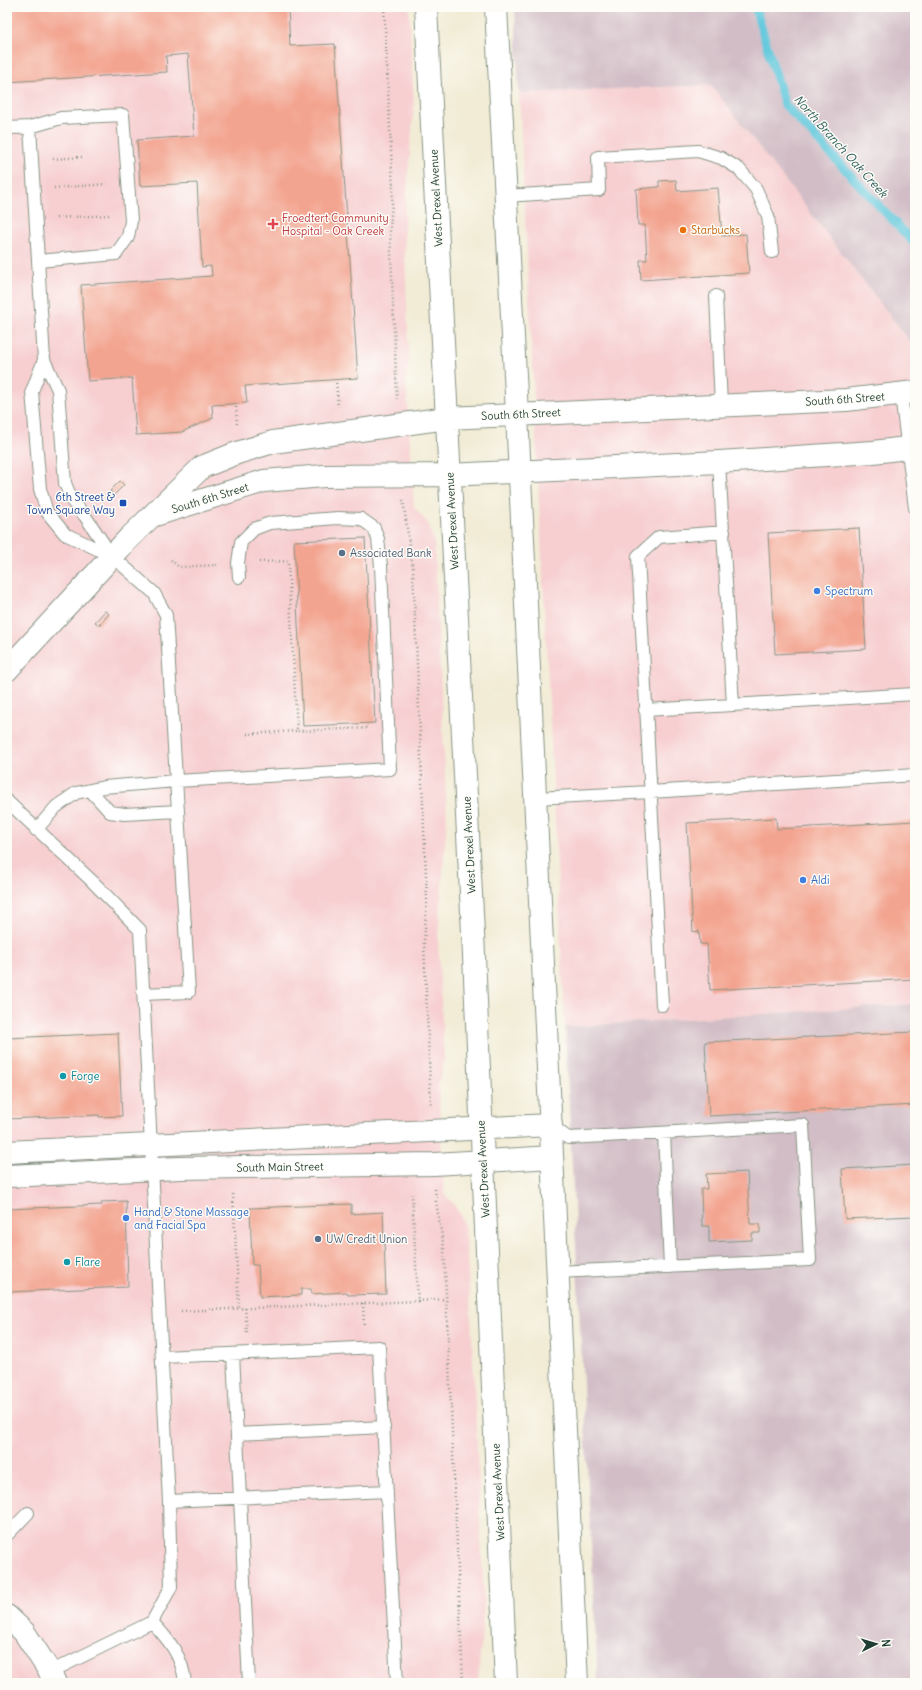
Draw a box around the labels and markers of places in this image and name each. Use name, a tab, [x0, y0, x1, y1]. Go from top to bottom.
place label: Froedtert Community Hospital - Oak Creek	[282, 211, 389, 238]
marker: Froedtert Community Hospital - Oak Creek	[267, 218, 279, 230]
place label: Starbucks	[691, 223, 740, 237]
marker: Starbucks	[678, 225, 688, 235]
place label: 6th Street & Town Square Way	[26, 490, 116, 517]
marker: 6th Street & Town Square Way	[118, 498, 128, 508]
place label: Associated Bank	[350, 546, 432, 560]
marker: Associated Bank	[337, 548, 347, 558]
place label: Spectrum	[825, 584, 874, 598]
marker: Spectrum	[812, 586, 822, 596]
place label: Aldi	[811, 873, 829, 887]
marker: Aldi	[798, 875, 808, 885]
place label: Forge	[71, 1069, 99, 1083]
marker: Forge	[58, 1071, 68, 1081]
place label: Hand & Stone Massage and Facial Spa	[134, 1205, 249, 1232]
marker: Hand & Stone Massage and Facial Spa	[121, 1213, 131, 1223]
place label: UW Credit Union	[326, 1232, 407, 1246]
marker: UW Credit Union	[313, 1234, 323, 1244]
place label: Flare	[75, 1255, 100, 1269]
marker: Flare	[62, 1257, 72, 1267]

